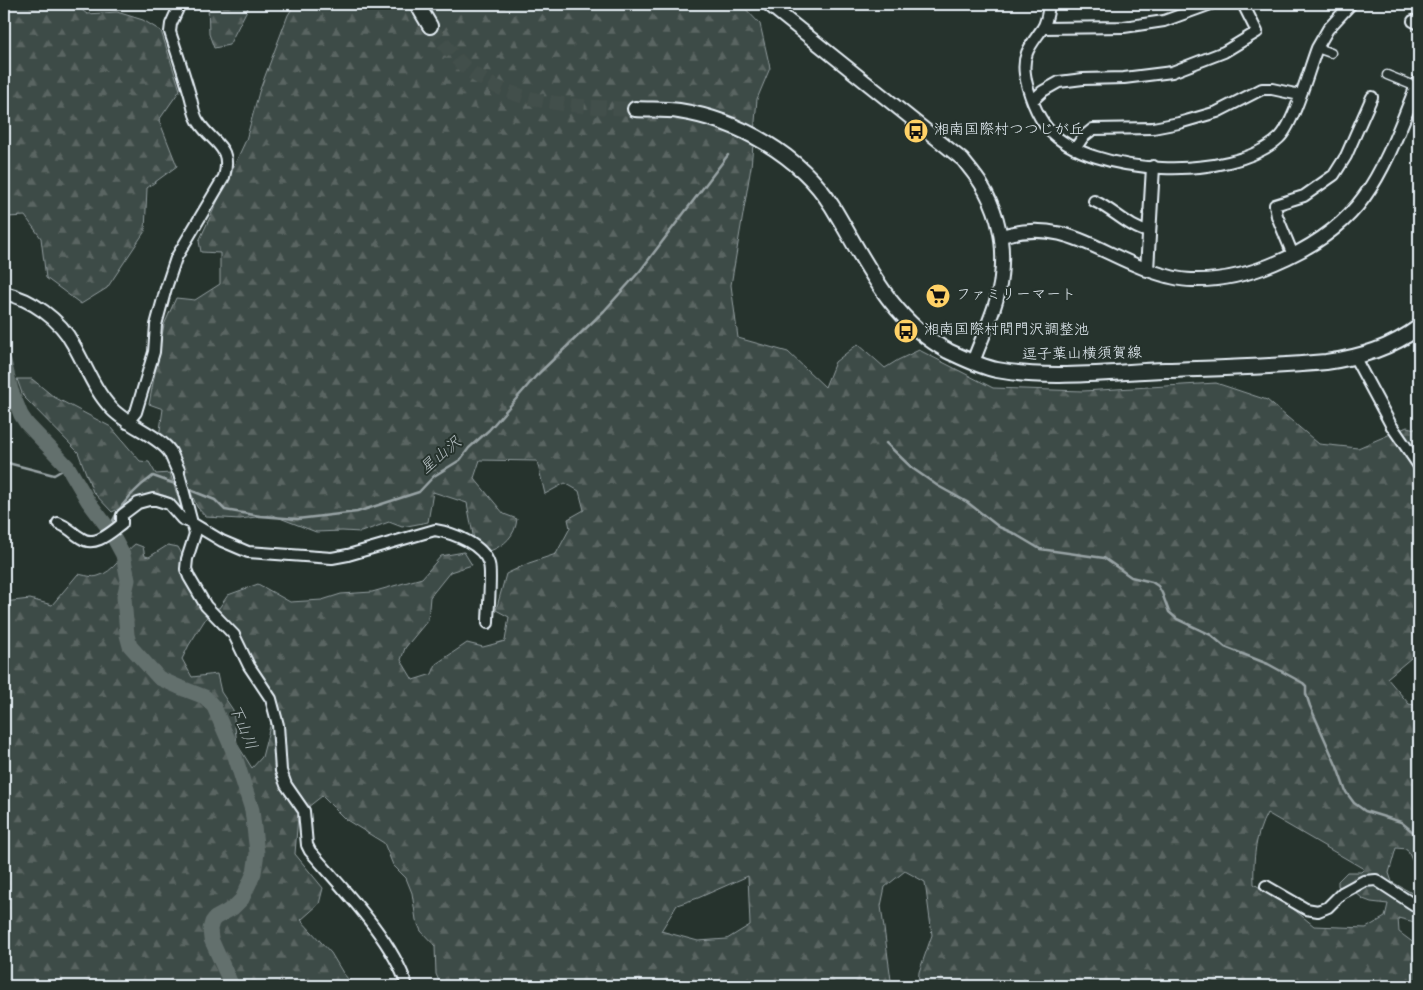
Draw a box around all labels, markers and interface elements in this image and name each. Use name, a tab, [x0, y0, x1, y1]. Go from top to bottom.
bus stop icon: 湘南国際村つつじが丘	[903, 118, 929, 144]
place label: 湘南国際村つつじが丘	[934, 121, 1084, 140]
supermarket icon: ファミリーマート	[925, 283, 951, 309]
place label: ファミリーマート	[956, 287, 1076, 305]
bus stop icon: 湘南国際村間門沢調整池	[893, 318, 919, 344]
place label: 湘南国際村間門沢調整池	[924, 321, 1089, 340]
street label: 逗子葉山横須賀線	[1022, 344, 1142, 365]
water label: 星山沢	[418, 434, 467, 480]
water label: 下山川	[223, 702, 260, 754]

